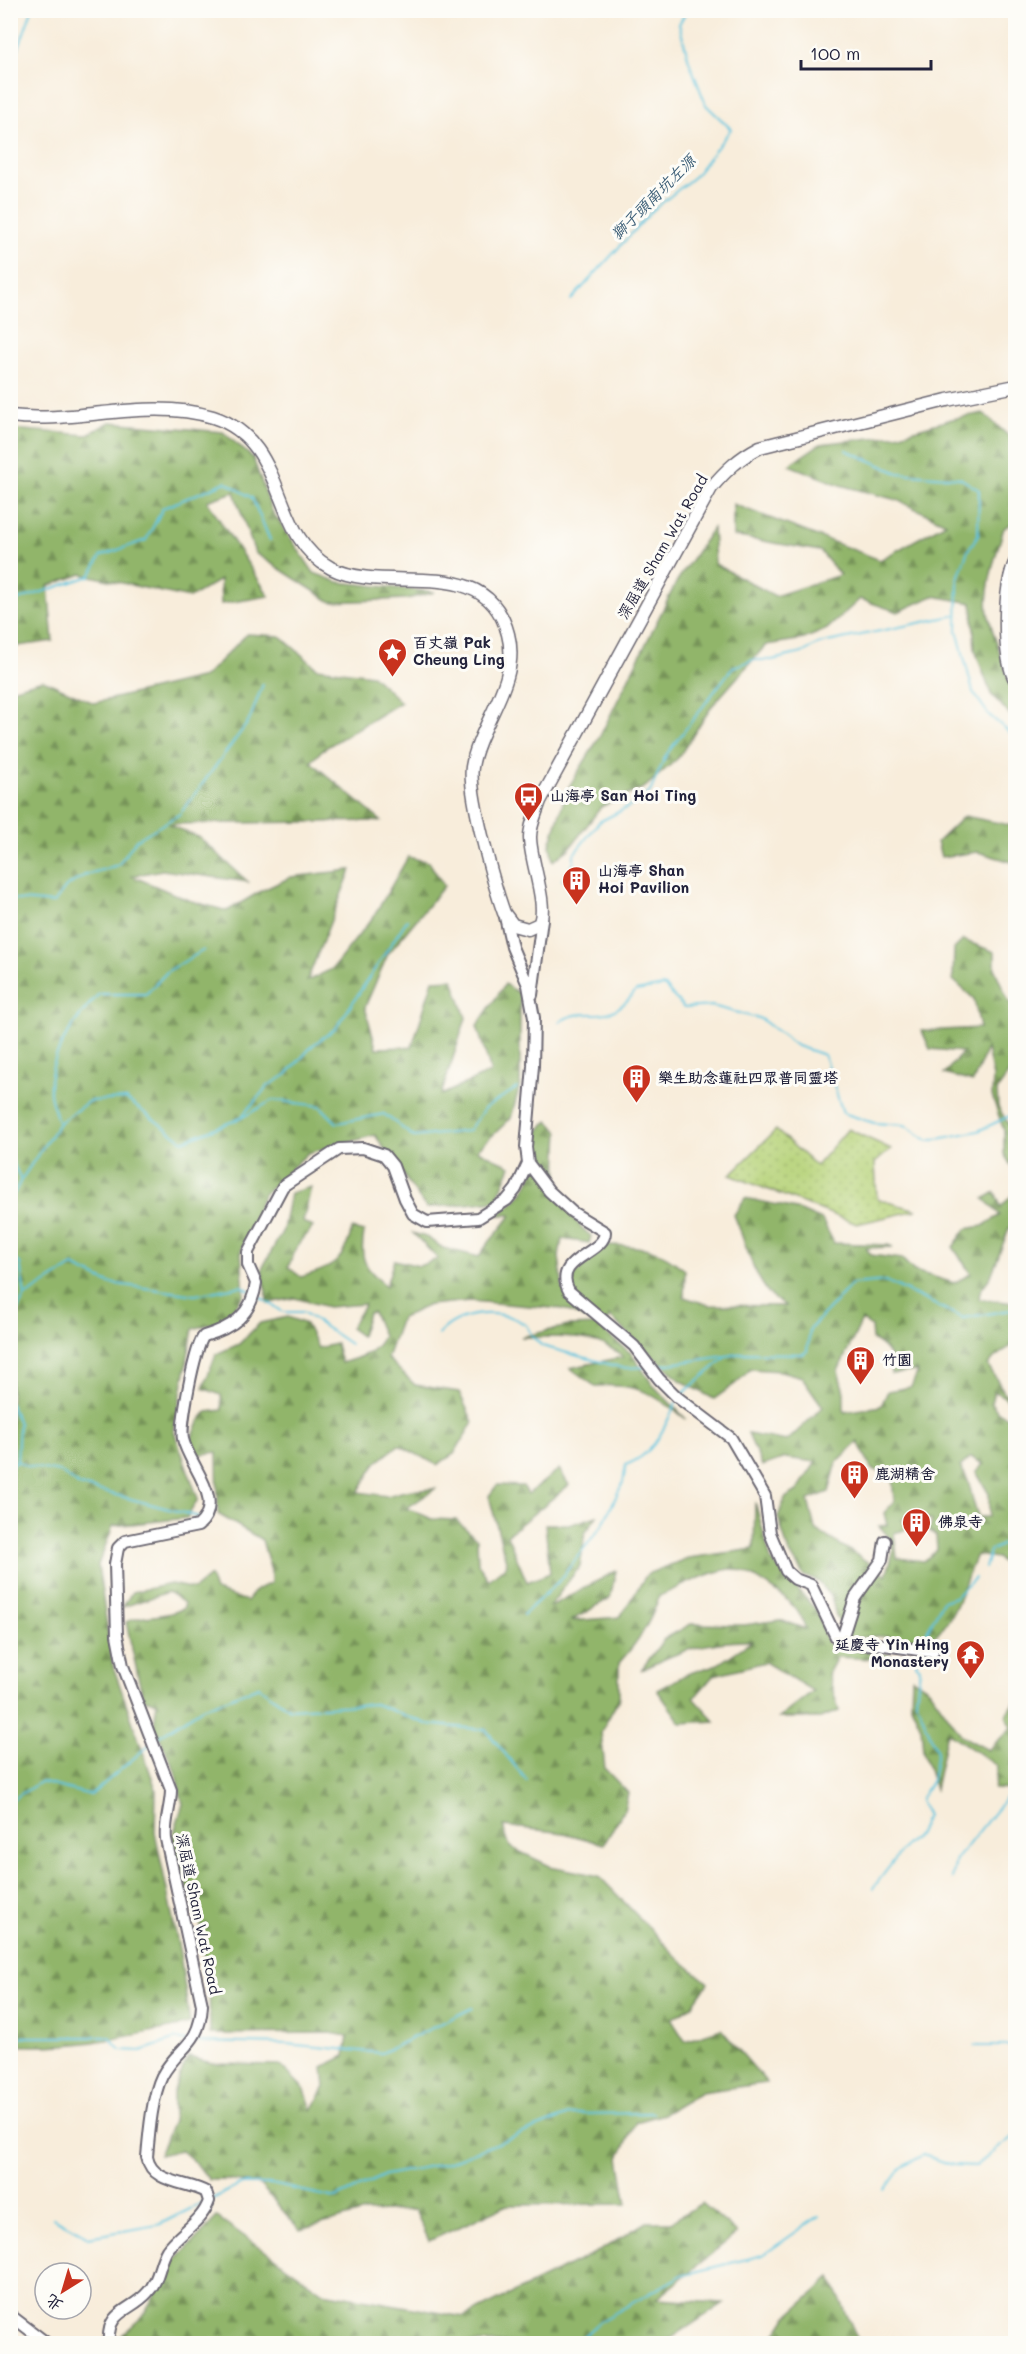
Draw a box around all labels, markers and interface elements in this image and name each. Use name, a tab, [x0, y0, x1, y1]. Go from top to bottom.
scale bar	[801, 33, 932, 71]
text: 100 m	[810, 41, 860, 65]
water label: 獅子頭南坑左源	[606, 148, 701, 244]
street label: 深屈道 Sham Wat Road	[612, 470, 712, 623]
place label: 百丈嶺 Pak Cheung Ling	[413, 632, 505, 669]
place icon: 百丈嶺 Pak Cheung Ling	[376, 636, 408, 678]
bus stop icon: 山海亭 San Hoi Ting	[513, 780, 545, 822]
place label: 山海亭 San Hoi Ting	[550, 785, 696, 805]
place label: 山海亭 Shan Hoi Pavilion	[598, 860, 689, 897]
building icon: 山海亭 Shan Hoi Pavilion	[561, 864, 593, 906]
building icon: 樂生助念蓮社四眾普同靈塔	[621, 1062, 653, 1104]
place label: 樂生助念蓮社四眾普同靈塔	[658, 1067, 838, 1087]
building icon: 竹園	[845, 1344, 877, 1386]
place label: 竹園	[882, 1349, 912, 1369]
building icon: 鹿湖精舍	[838, 1458, 870, 1500]
place label: 鹿湖精舍	[875, 1463, 935, 1483]
building icon: 佛泉寺	[901, 1506, 933, 1548]
place label: 佛泉寺	[938, 1511, 983, 1531]
place label: 延慶寺 Yin Hing Monastery	[835, 1634, 949, 1671]
temple icon: 延慶寺 Yin Hing Monastery	[954, 1638, 986, 1680]
street label: 深屈道 Sham Wat Road	[172, 1831, 226, 1996]
north arrow	[33, 2261, 93, 2321]
text: 北	[41, 2290, 66, 2317]

